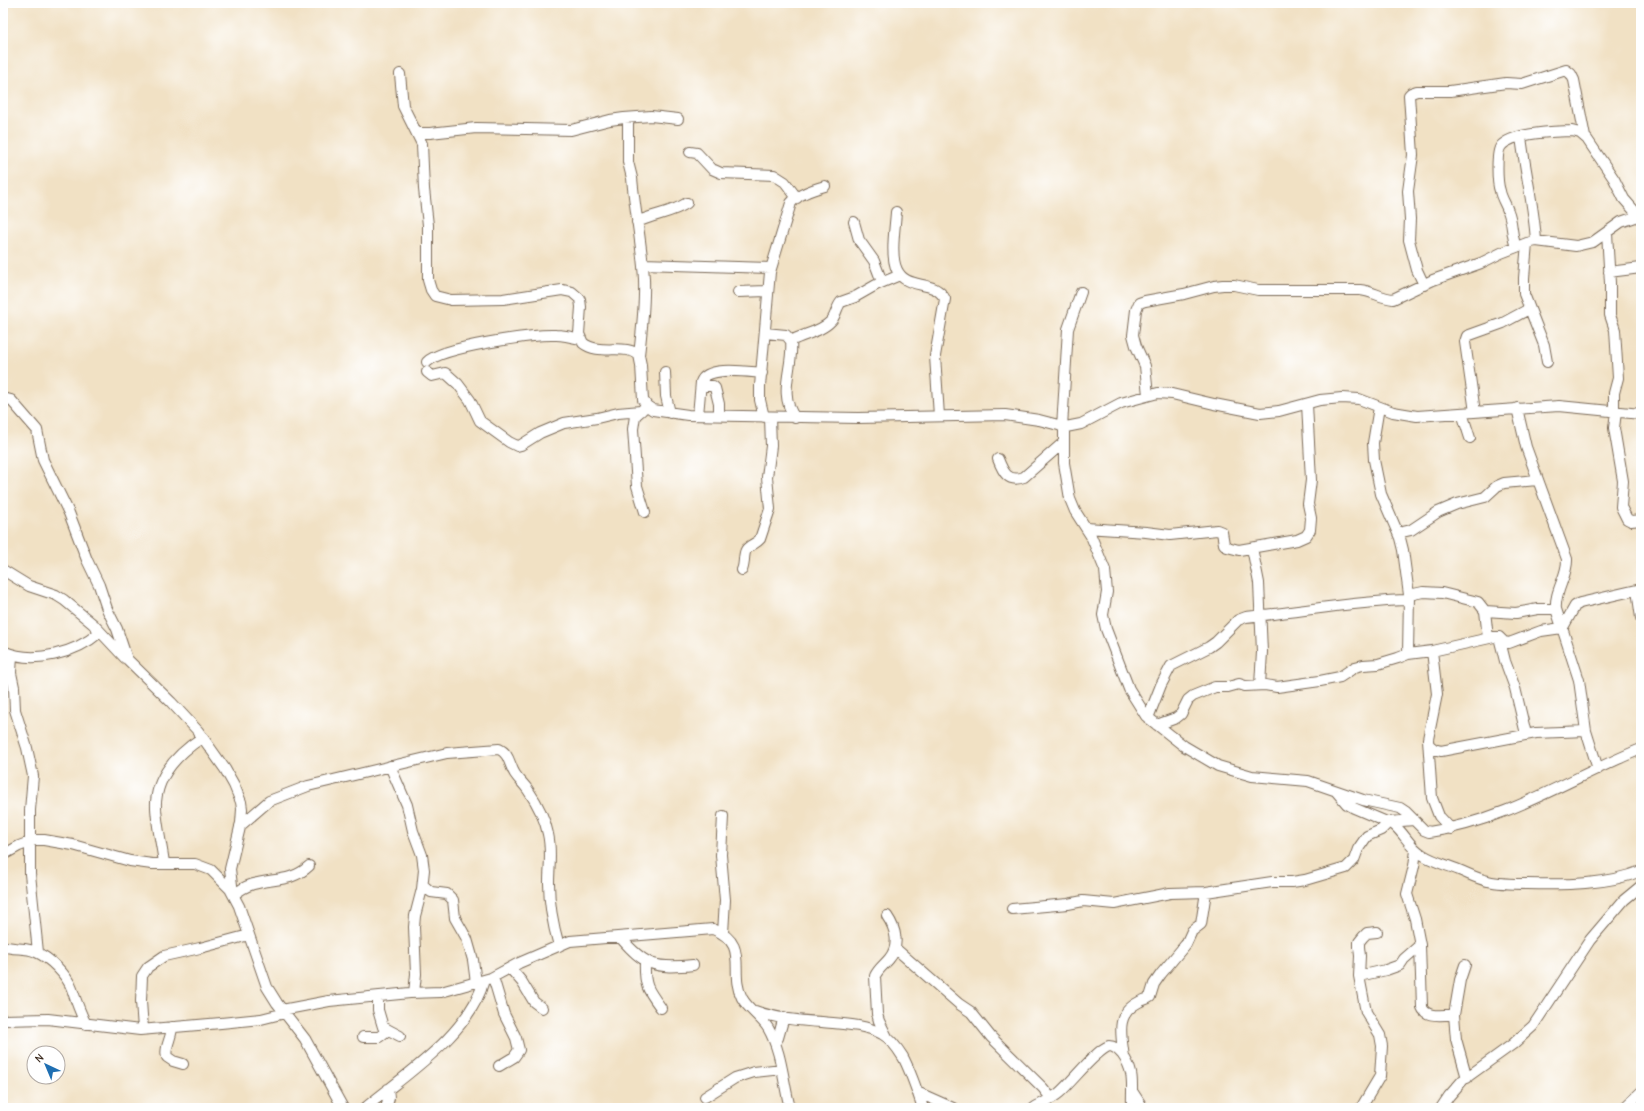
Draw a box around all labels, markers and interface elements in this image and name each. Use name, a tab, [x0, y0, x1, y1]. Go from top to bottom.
north arrow	[26, 1045, 66, 1085]
text: N	[32, 1051, 47, 1065]

